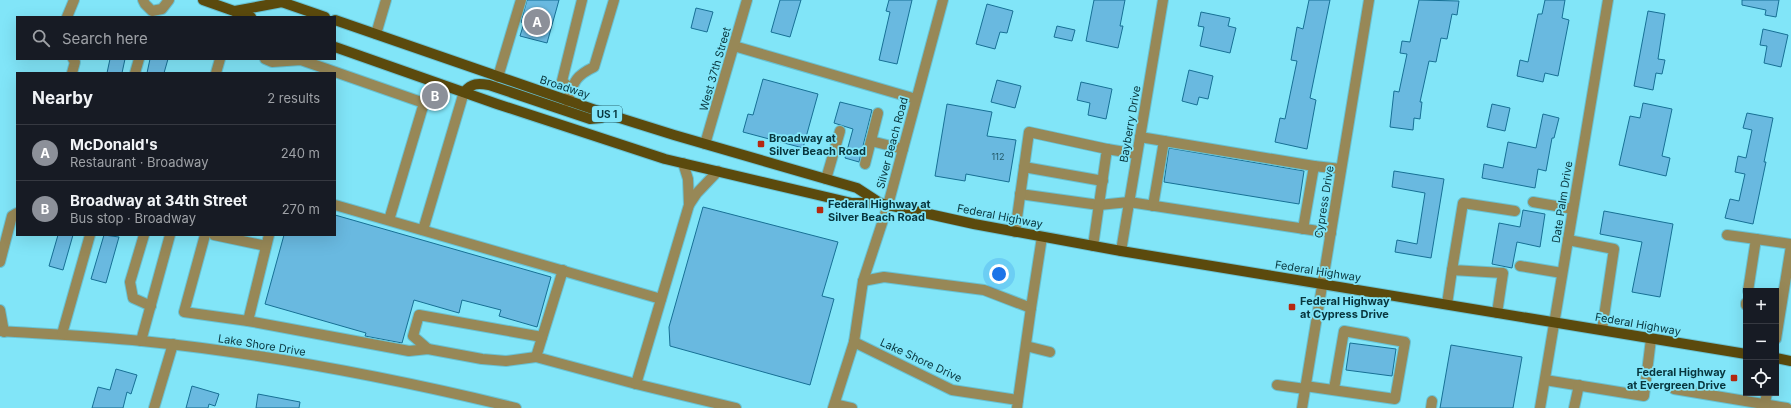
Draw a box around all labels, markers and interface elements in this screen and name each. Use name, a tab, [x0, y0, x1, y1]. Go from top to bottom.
pin: A	[524, 7, 550, 37]
search box	[16, 16, 336, 60]
street label: West 37th Street	[696, 25, 734, 112]
icon: search	[30, 27, 52, 49]
text: Search here	[62, 29, 148, 48]
street label: Broadway	[538, 72, 592, 102]
pin: B	[422, 81, 448, 111]
street label: Bayberry Drive	[1116, 84, 1144, 164]
text: Nearby	[32, 88, 93, 108]
text: 2 results	[267, 90, 320, 106]
street label: Silver Beach Road	[873, 96, 911, 190]
road number: US 1	[592, 106, 622, 122]
place label: Broadway at Silver Beach Road	[769, 131, 866, 158]
text: McDonald's	[70, 135, 158, 154]
marker: Broadway at Silver Beach Road	[756, 139, 766, 149]
text: A	[40, 145, 50, 161]
text: 240 m	[281, 145, 320, 161]
house number: 112	[992, 151, 1004, 162]
text: Restaurant · Broadway	[70, 154, 209, 170]
street label: Date Palm Drive	[1549, 160, 1575, 244]
street label: Cypress Drive	[1311, 165, 1337, 239]
text: Broadway at 34th Street	[70, 191, 247, 210]
place label: Federal Highway at Silver Beach Road	[828, 197, 931, 224]
text: B	[41, 201, 49, 217]
text: 270 m	[282, 201, 320, 217]
street label: Federal Highway	[956, 201, 1044, 231]
marker: Federal Highway at Silver Beach Road	[815, 205, 825, 215]
text: Bus stop · Broadway	[70, 210, 196, 226]
street label: Federal Highway	[1274, 257, 1362, 285]
your location	[989, 264, 1009, 284]
map controls	[1743, 288, 1779, 396]
button: +	[1743, 288, 1779, 324]
place label: Federal Highway at Cypress Drive	[1300, 294, 1390, 321]
marker: Federal Highway at Cypress Drive	[1287, 302, 1297, 312]
street label: Federal Highway	[1594, 310, 1682, 338]
button: −	[1743, 324, 1779, 360]
street label: Lake Shore Drive	[217, 331, 307, 359]
street label: Lake Shore Drive	[878, 335, 964, 385]
button: locate	[1743, 360, 1779, 396]
place label: Federal Highway at Evergreen Drive	[1627, 365, 1726, 392]
marker: Federal Highway at Evergreen Drive	[1729, 373, 1739, 383]

